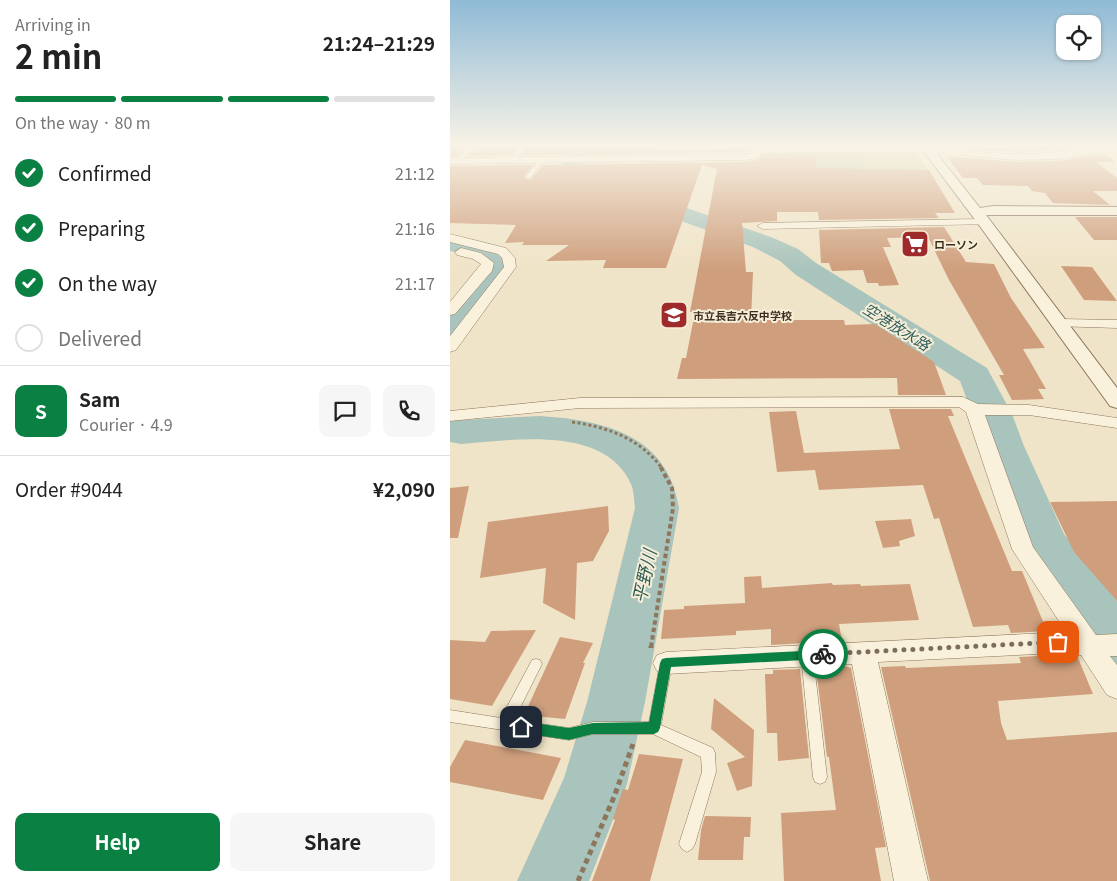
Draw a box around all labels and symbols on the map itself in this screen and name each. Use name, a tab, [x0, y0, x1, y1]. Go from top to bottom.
supermarket icon: ローソン	[900, 229, 930, 259]
place label: ローソン	[934, 236, 978, 252]
water label: 空港放水路	[860, 297, 936, 356]
school or university icon: 市立長吉六反中学校	[659, 300, 689, 330]
place label: 市立長吉六反中学校	[693, 307, 792, 323]
water label: 平野川	[625, 545, 662, 605]
pin	[1037, 621, 1079, 663]
courier	[798, 629, 848, 679]
pin	[500, 706, 542, 748]

